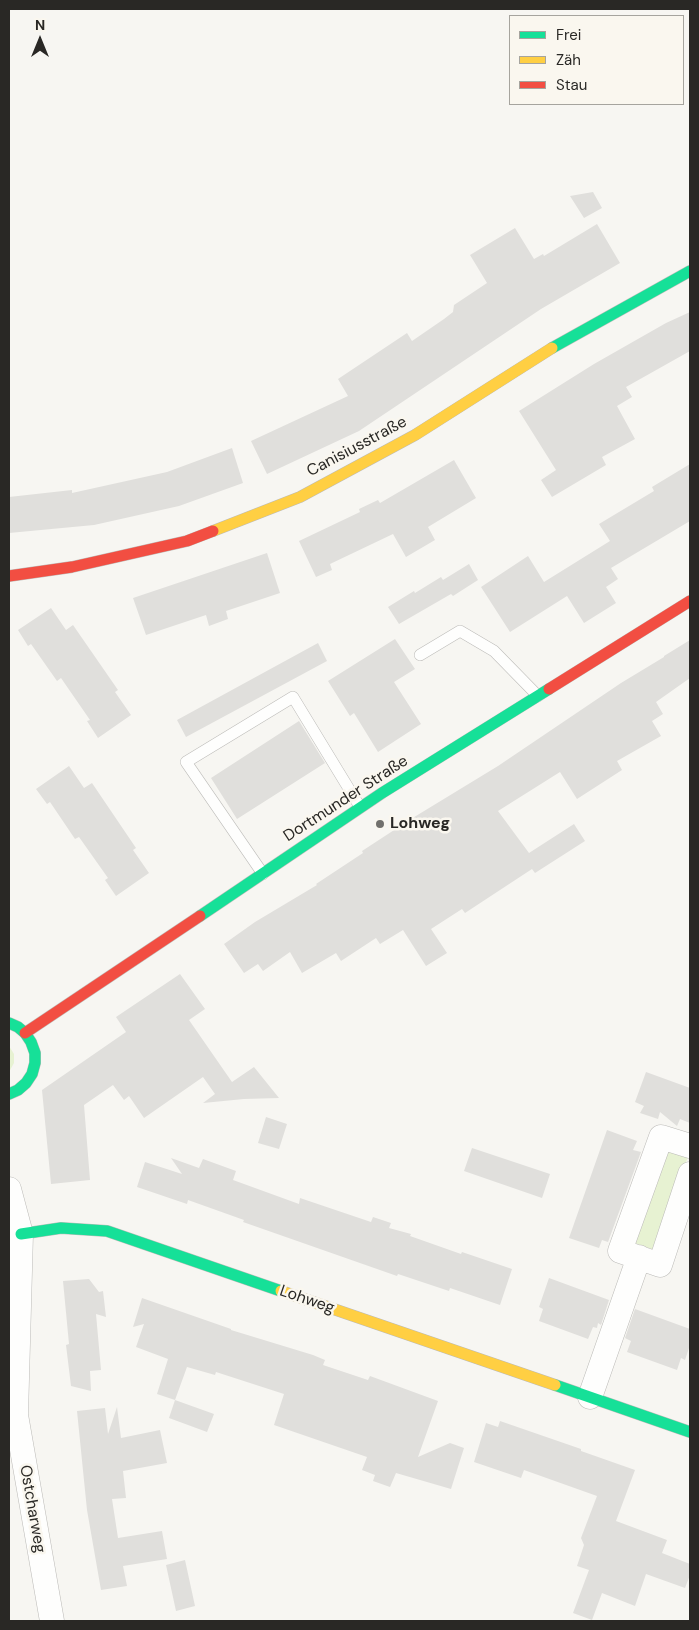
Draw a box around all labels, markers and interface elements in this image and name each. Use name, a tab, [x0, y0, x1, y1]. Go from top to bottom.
north arrow	[15, 15, 65, 65]
legend	[509, 15, 684, 105]
text: N	[35, 16, 45, 34]
text: Frei	[556, 25, 581, 45]
text: Zäh	[556, 50, 581, 70]
text: Stau	[556, 75, 587, 95]
street label: Canisiusstraße	[304, 413, 410, 481]
street label: Dortmunder Straße	[280, 752, 412, 846]
place label: Lohweg	[390, 814, 450, 834]
marker: Lohweg	[374, 818, 386, 830]
street label: Lohweg	[277, 1282, 337, 1318]
street label: Ostcharweg	[15, 1464, 49, 1554]

